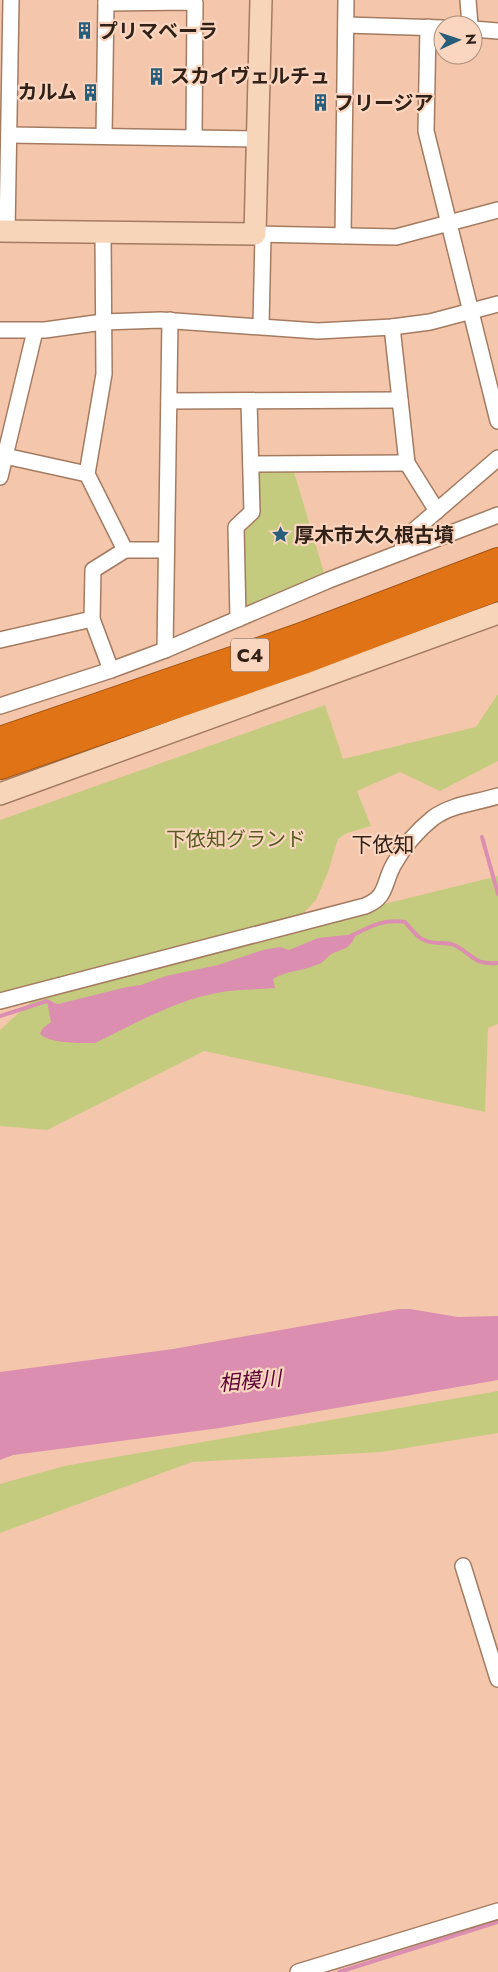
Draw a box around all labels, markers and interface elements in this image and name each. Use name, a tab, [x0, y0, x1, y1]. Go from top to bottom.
north arrow	[433, 15, 483, 65]
place label: プリマベーラ	[98, 17, 218, 46]
building icon: プリマベーラ	[74, 21, 94, 41]
text: N	[461, 33, 481, 45]
place label: スカイヴェルチュ	[170, 62, 330, 91]
building icon: スカイヴェルチュ	[146, 66, 166, 86]
place label: カルム	[17, 78, 77, 107]
building icon: カルム	[81, 82, 101, 102]
place label: フリージア	[334, 89, 434, 118]
building icon: フリージア	[310, 93, 330, 113]
place label: 厚木市大久根古墳	[294, 521, 454, 550]
place icon: 厚木市大久根古墳	[270, 525, 290, 545]
road number: C4	[231, 638, 269, 672]
park label: 下依知グランド	[166, 825, 306, 854]
district label: 下依知	[352, 830, 415, 860]
water label: 相模川	[217, 1363, 285, 1399]

